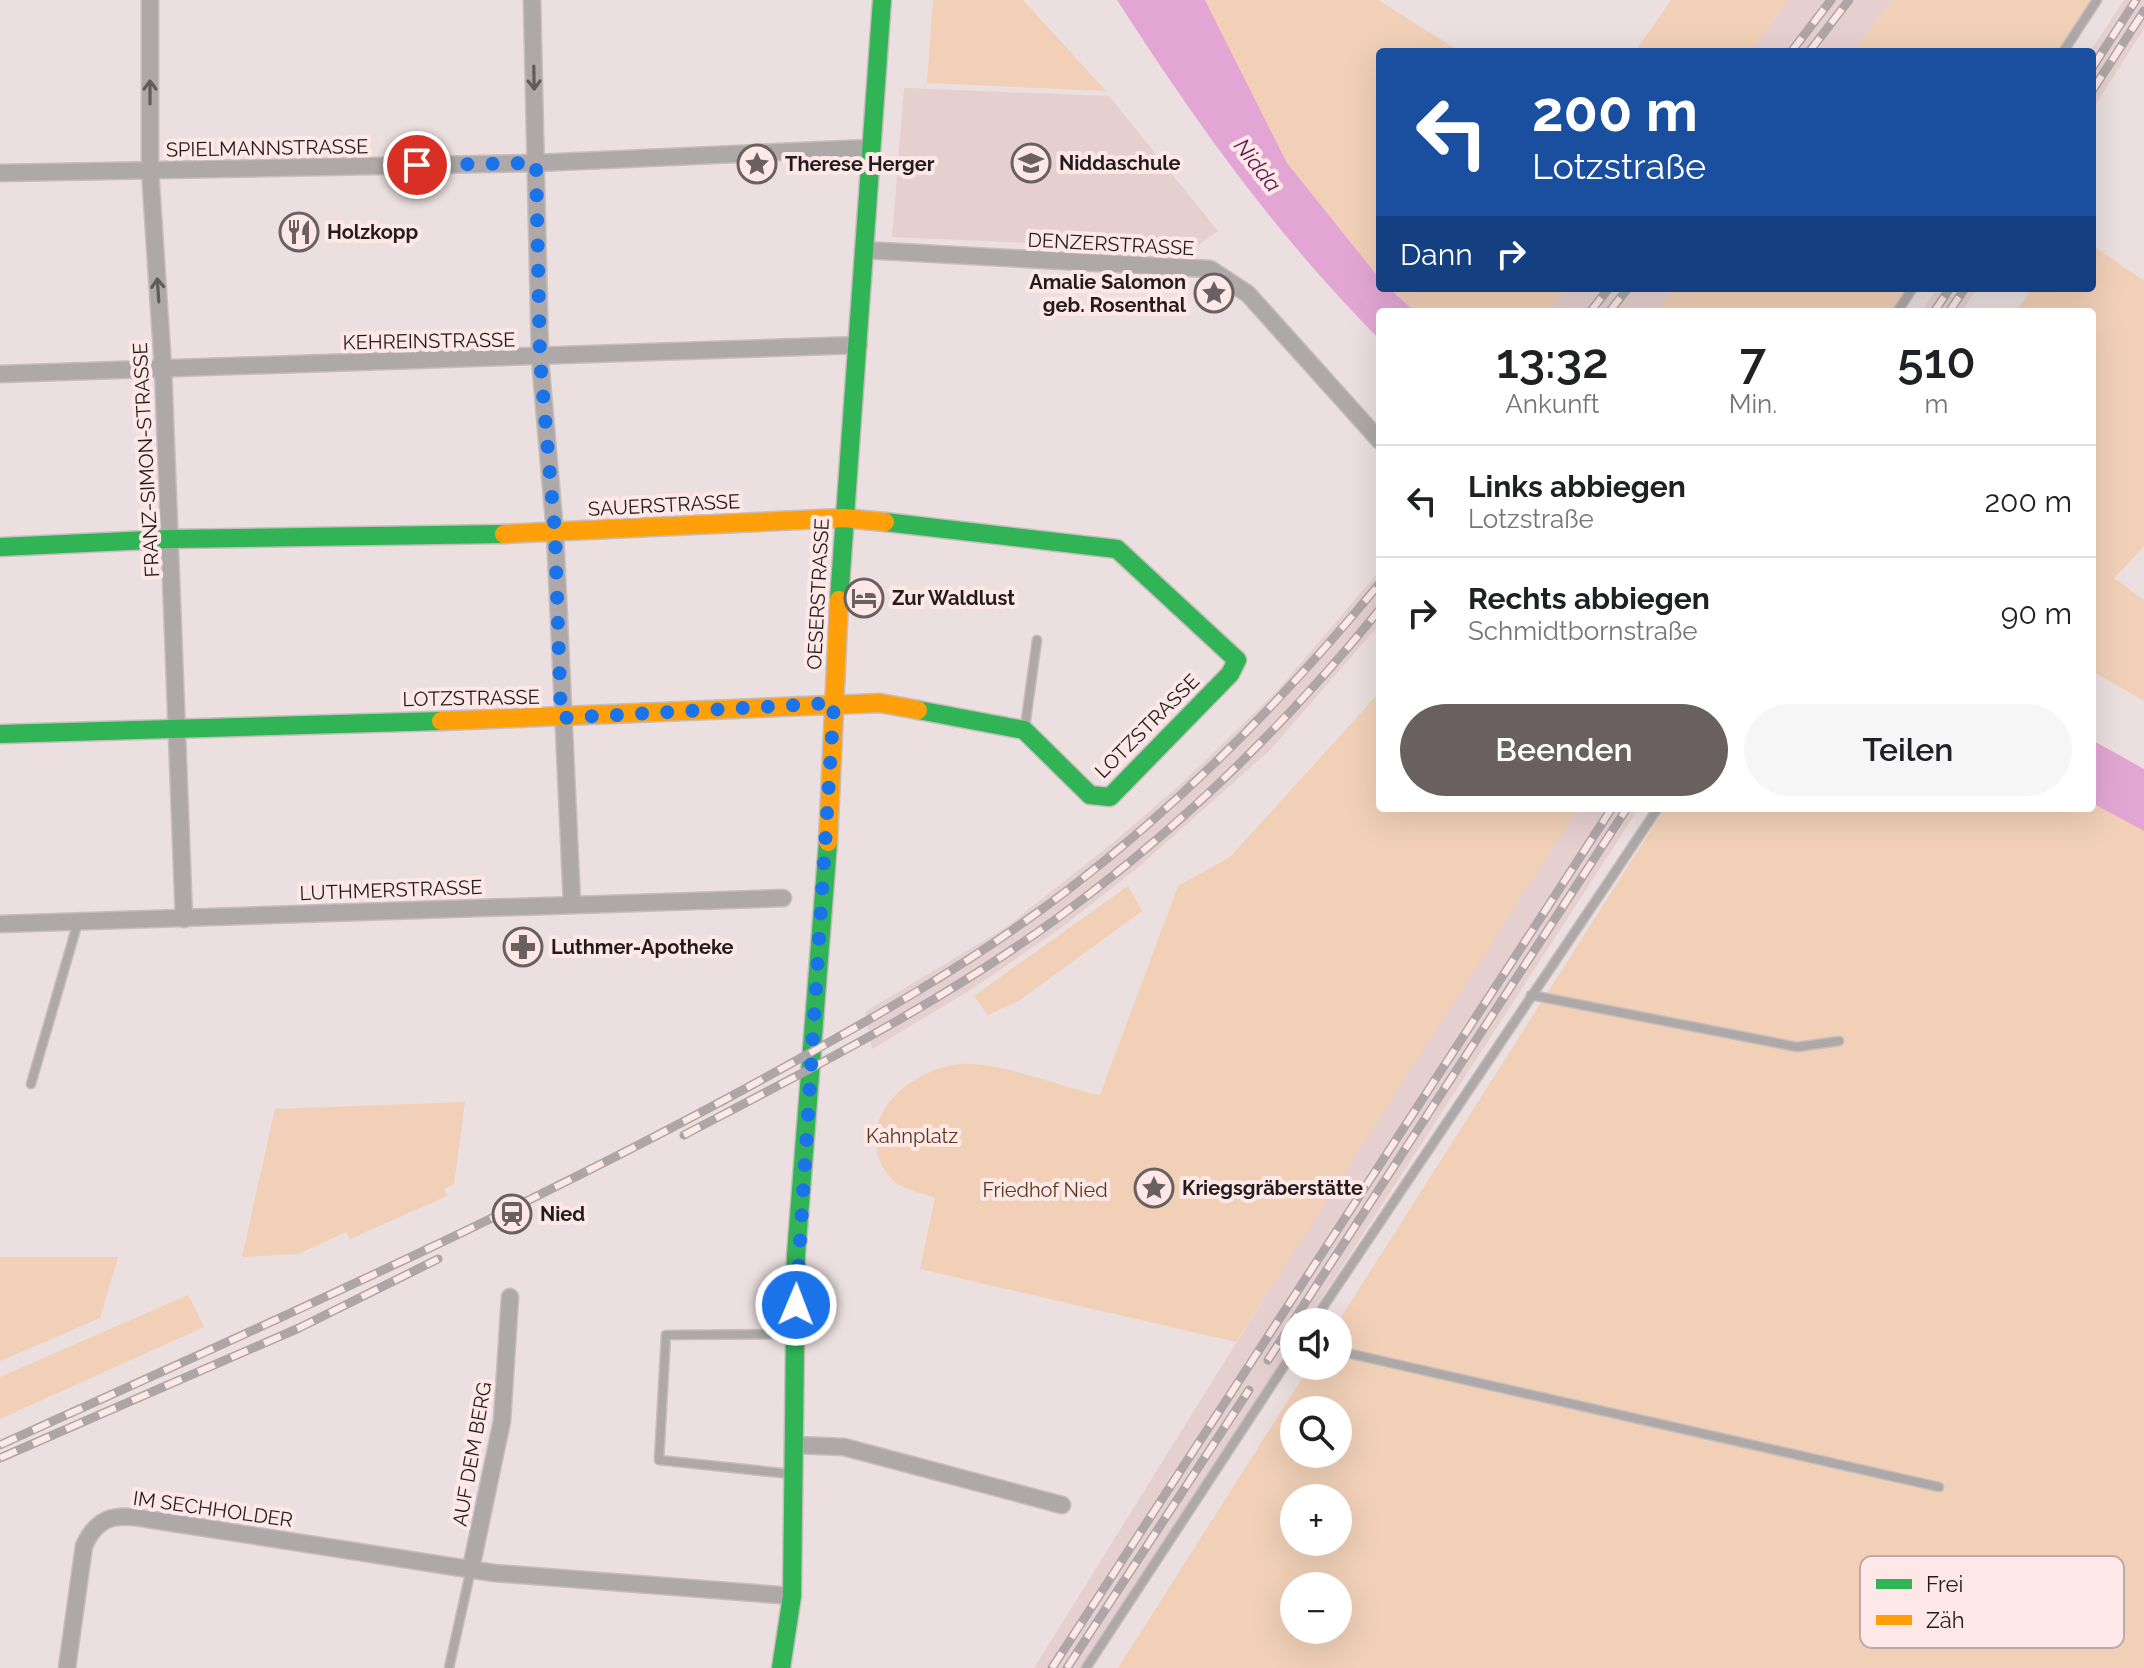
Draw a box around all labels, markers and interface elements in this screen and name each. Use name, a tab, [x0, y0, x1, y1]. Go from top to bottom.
one-way arrow	[526, 64, 541, 91]
text: 200 m	[1532, 78, 1698, 144]
one-way arrow	[142, 79, 158, 106]
icon: left	[1400, 80, 1504, 184]
pin	[383, 131, 451, 199]
water label: Nidda	[1229, 133, 1287, 197]
street label: SPIELMANNSTRASSE	[166, 134, 368, 162]
school or university icon: Niddaschule	[1010, 142, 1052, 184]
icon: arrive	[395, 143, 439, 187]
place icon: Therese Herger	[736, 143, 778, 185]
text: Lotzstraße	[1532, 145, 1706, 187]
place label: Niddaschule	[1059, 151, 1181, 175]
place label: Therese Herger	[785, 152, 935, 176]
restaurant icon: Holzkopp	[278, 211, 320, 253]
place label: Holzkopp	[327, 220, 418, 244]
street label: DENZERSTRASSE	[1027, 228, 1195, 260]
icon: right	[1489, 232, 1533, 276]
text: Dann	[1400, 237, 1473, 272]
place label: Amalie Salomon geb. Rosenthal	[1029, 270, 1187, 317]
place icon: Amalie Salomon geb. Rosenthal	[1193, 272, 1235, 314]
one-way arrow	[150, 277, 165, 304]
street label: KEHREINSTRASSE	[343, 327, 515, 355]
text: 13:32	[1496, 333, 1609, 389]
text: 7	[1740, 333, 1766, 389]
text: 510	[1897, 333, 1976, 389]
street label: FRANZ-SIMON-STRASSE	[128, 342, 164, 578]
text: Ankunft	[1505, 389, 1599, 419]
text: Min.	[1729, 389, 1777, 419]
text: m	[1925, 389, 1949, 419]
text: Links abbiegen	[1468, 469, 1686, 504]
icon: left	[1400, 479, 1444, 523]
text: 200 m	[1984, 484, 2072, 519]
street label: SAUERSTRASSE	[587, 489, 741, 521]
text: Lotzstraße	[1468, 504, 1594, 534]
street label: OESERSTRASSE	[802, 518, 834, 670]
hotel icon: Zur Waldlust	[843, 577, 885, 619]
text: Rechts abbiegen	[1468, 581, 1710, 616]
place label: Zur Waldlust	[892, 586, 1015, 610]
icon: right	[1400, 591, 1444, 635]
text: 90 m	[2001, 596, 2072, 631]
text: Schmidtbornstraße	[1468, 616, 1698, 646]
street label: LOTZSTRASSE	[1090, 669, 1204, 783]
street label: LOTZSTRASSE	[402, 685, 540, 711]
button: Beenden	[1400, 704, 1728, 796]
button: Teilen	[1744, 704, 2072, 796]
street label: LUTHMERSTRASSE	[299, 875, 483, 905]
pharmacy icon: Luthmer-Apotheke	[502, 926, 544, 968]
place label: Luthmer-Apotheke	[551, 935, 734, 959]
park label: Kahnplatz	[866, 1124, 958, 1148]
place icon: Kriegsgräberstätte	[1133, 1167, 1175, 1209]
place label: Kriegsgräberstätte	[1182, 1176, 1363, 1200]
park label: Friedhof Nied	[982, 1178, 1108, 1202]
station icon: Nied	[491, 1193, 533, 1235]
place label: Nied	[540, 1202, 585, 1226]
position arrow	[754, 1263, 838, 1347]
map controls	[1280, 1308, 1352, 1644]
button: sound	[1280, 1308, 1352, 1380]
street label: AUF DEM BERG	[447, 1380, 497, 1528]
button: search	[1280, 1396, 1352, 1468]
button: +	[1280, 1484, 1352, 1556]
street label: IM SECHHOLDER	[132, 1486, 294, 1532]
legend	[1860, 1556, 2124, 1648]
text: Frei	[1926, 1571, 1963, 1597]
button: −	[1280, 1572, 1352, 1644]
text: Zäh	[1926, 1607, 1965, 1633]

